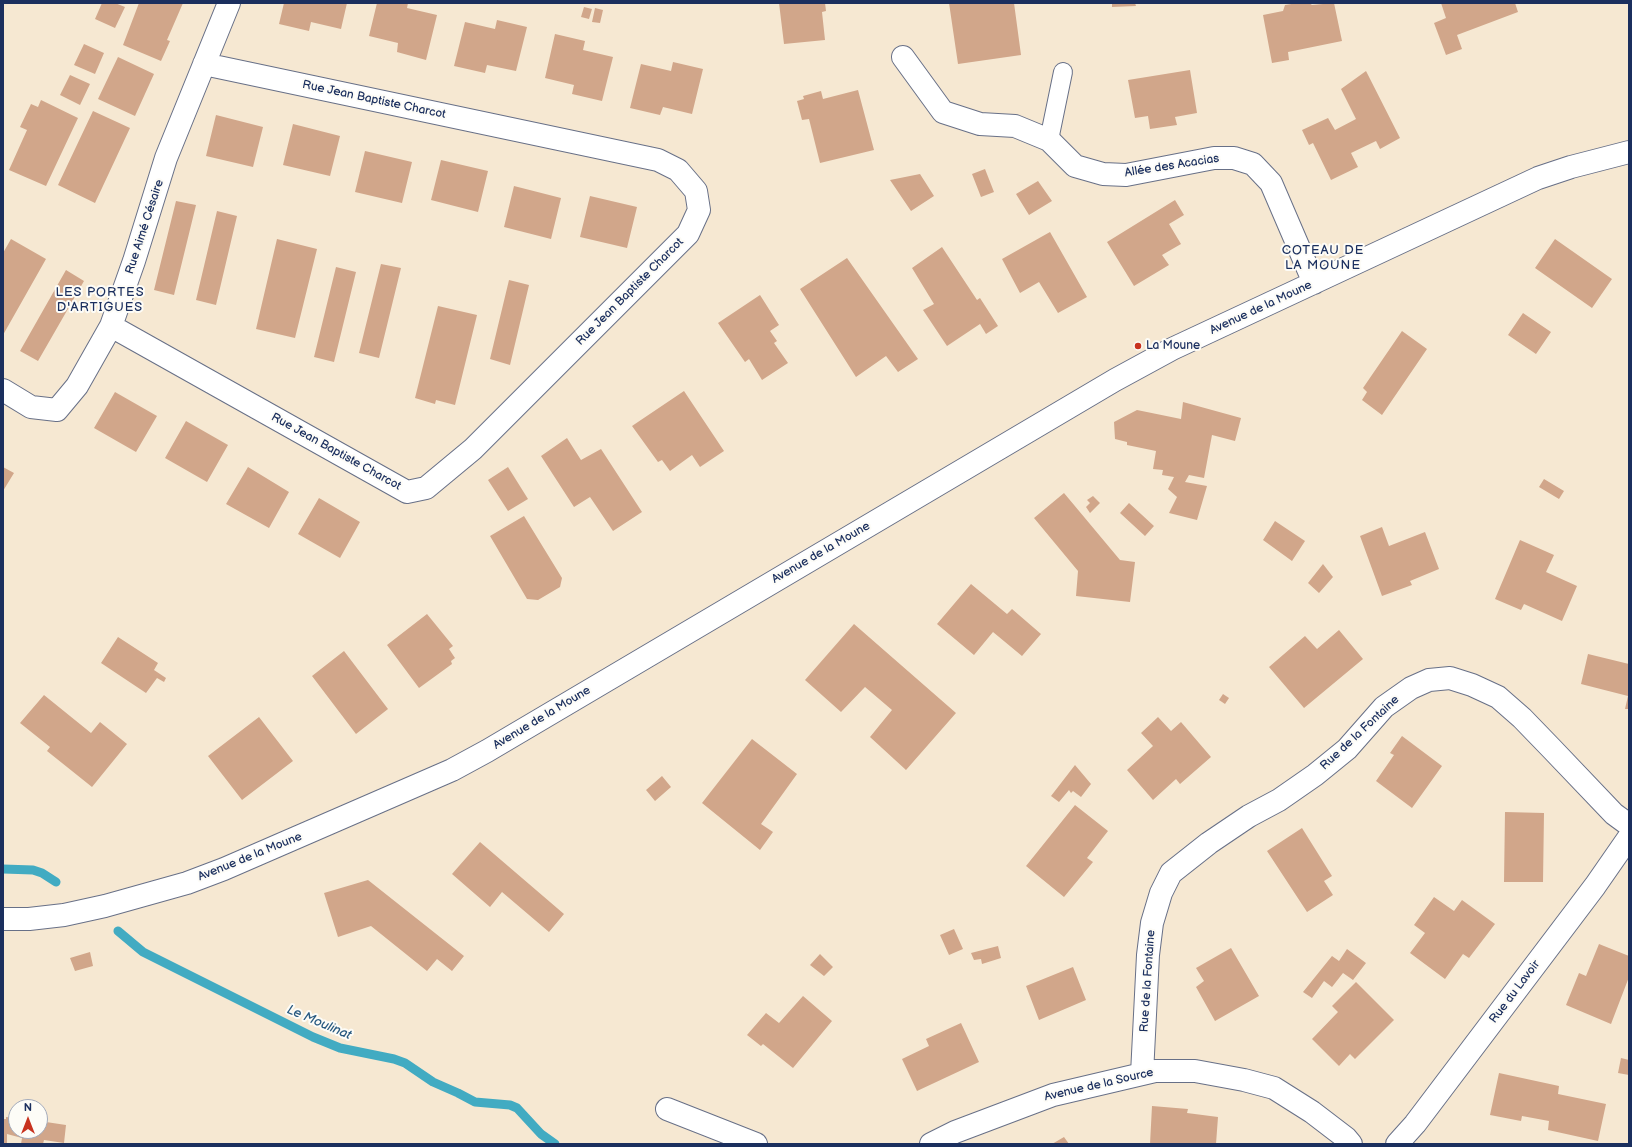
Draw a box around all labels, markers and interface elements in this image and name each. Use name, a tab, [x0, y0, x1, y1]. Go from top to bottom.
street label: Rue Jean Baptiste Charcot	[301, 78, 447, 122]
street label: Allée des Acacias	[1124, 151, 1220, 181]
street label: Rue Aimé Césaire	[123, 178, 167, 276]
street label: Rue Jean Baptiste Charcot	[573, 235, 687, 349]
district label: COTEAU DE LA MOUNE	[1282, 243, 1364, 274]
street label: Avenue de la Moune	[1208, 278, 1314, 338]
district label: LES PORTES D'ARTIGUES	[56, 285, 144, 316]
place label: La Moune	[1146, 339, 1200, 353]
marker: La Moune	[1133, 341, 1143, 351]
street label: Rue Jean Baptiste Charcot	[269, 410, 403, 494]
street label: Avenue de la Moune	[769, 519, 873, 587]
street label: Avenue de la Moune	[491, 683, 593, 753]
street label: Rue de la Fontaine	[1318, 693, 1402, 773]
street label: Avenue de la Moune	[196, 830, 304, 884]
street label: Rue de la Fontaine	[1137, 929, 1159, 1033]
street label: Rue du Lavoir	[1487, 958, 1543, 1026]
water label: Le Moulinat	[284, 1002, 354, 1044]
street label: Avenue de la Source	[1043, 1065, 1155, 1105]
north arrow	[8, 1099, 48, 1139]
text: N	[24, 1101, 32, 1114]

